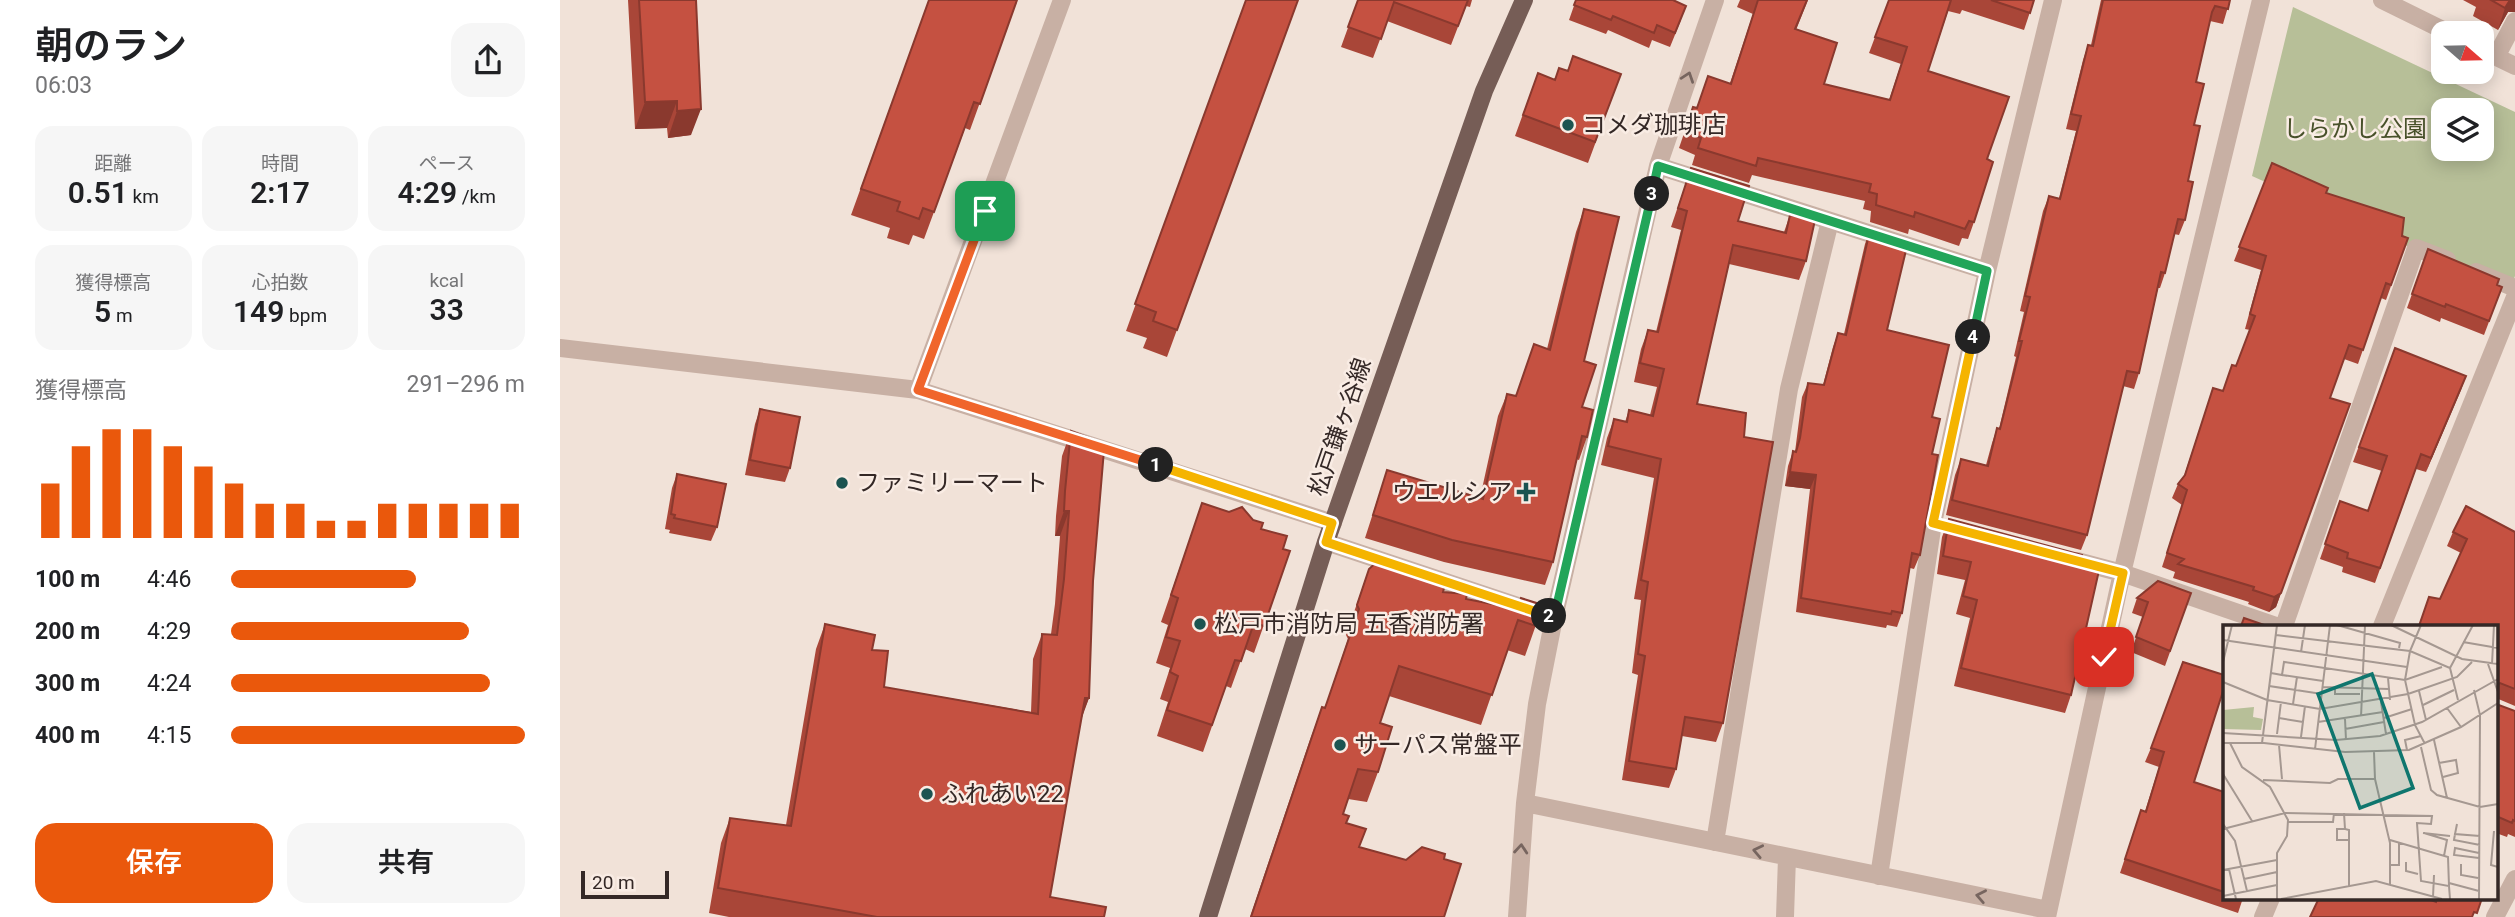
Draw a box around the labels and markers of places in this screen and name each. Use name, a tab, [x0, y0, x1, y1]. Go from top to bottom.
place label: コメダ珈琲店	[1582, 111, 1726, 139]
marker: コメダ珈琲店	[1560, 117, 1576, 133]
pin: 3	[1634, 176, 1670, 212]
pin	[955, 181, 1015, 241]
pin: 4	[1956, 320, 1990, 354]
pin: 1	[1138, 448, 1174, 482]
place label: ファミリーマート	[856, 469, 1048, 497]
marker: ファミリーマート	[834, 475, 850, 491]
place label: ウエルシア	[1392, 478, 1512, 506]
marker: ウエルシア	[1518, 484, 1534, 500]
pin: 2	[1532, 598, 1566, 634]
place label: 松戸市消防局 五香消防署	[1214, 610, 1484, 638]
marker: 松戸市消防局 五香消防署	[1192, 616, 1208, 632]
pin	[2074, 627, 2134, 687]
place label: サーパス常盤平	[1354, 731, 1522, 759]
marker: サーパス常盤平	[1332, 737, 1348, 753]
place label: ふれあい22	[941, 780, 1064, 808]
marker: ふれあい22	[919, 786, 935, 802]

